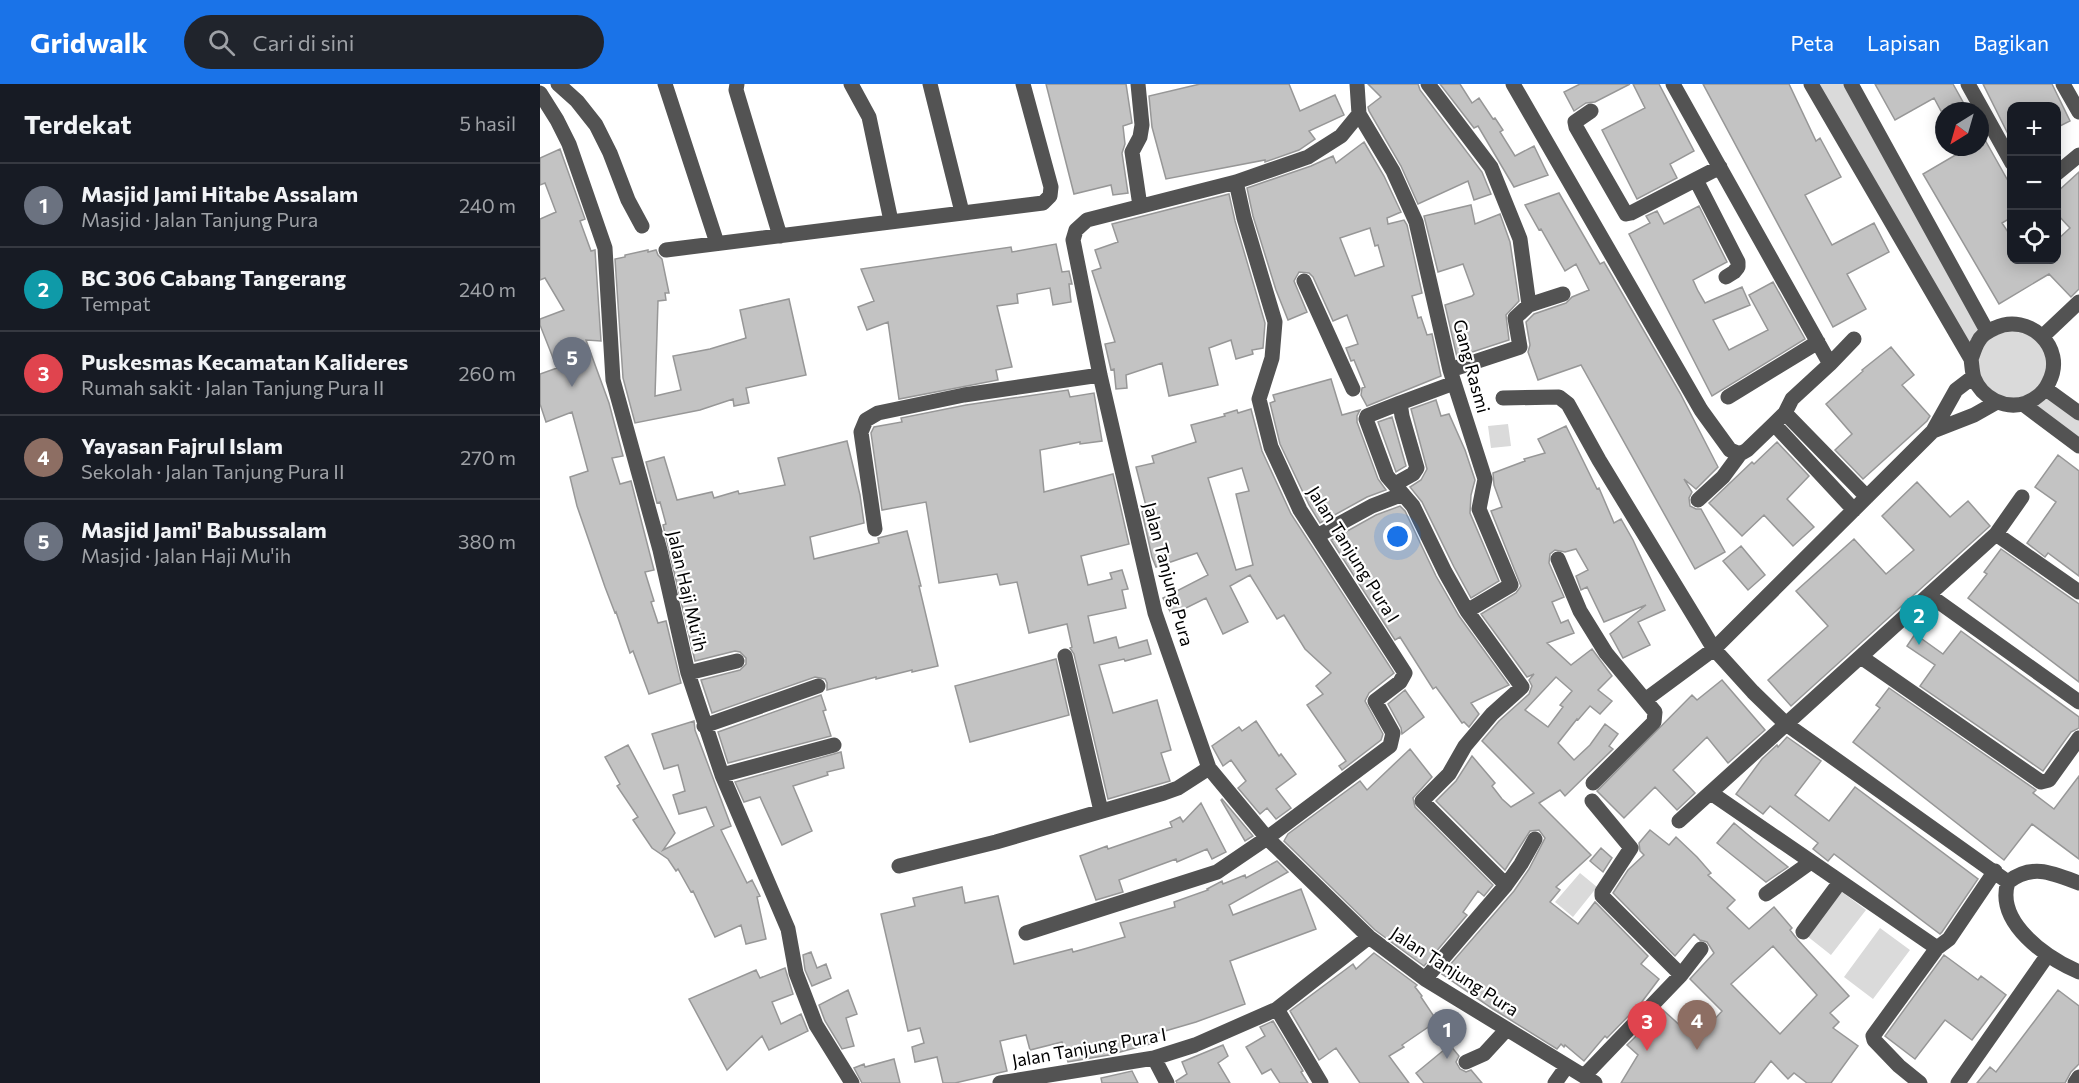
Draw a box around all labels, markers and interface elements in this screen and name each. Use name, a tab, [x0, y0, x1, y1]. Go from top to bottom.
search box	[184, 15, 604, 69]
text: Gridwalk	[30, 25, 148, 59]
icon: search	[205, 26, 238, 59]
text: Cari di sini	[253, 29, 354, 56]
text: Peta	[1791, 30, 1834, 55]
text: Lapisan	[1867, 30, 1940, 55]
text: Bagikan	[1973, 30, 2049, 55]
north arrow	[1935, 102, 1989, 156]
map controls	[2007, 102, 2061, 264]
button: +	[2007, 102, 2061, 156]
text: Terdekat	[24, 108, 131, 139]
text: 5 hasil	[459, 111, 516, 135]
button: −	[2007, 156, 2061, 210]
text: Masjid Jami Hitabe Assalam	[81, 180, 358, 207]
text: 1	[39, 193, 48, 217]
text: 240 m	[459, 193, 516, 217]
text: Masjid · Jalan Tanjung Pura	[81, 207, 318, 231]
button: locate	[2007, 210, 2061, 264]
text: BC 306 Cabang Tangerang	[81, 264, 346, 291]
text: 2	[38, 277, 49, 301]
text: 240 m	[459, 277, 516, 301]
text: Tempat	[81, 291, 151, 315]
street label: Gang Rasmi	[1449, 317, 1495, 415]
pin: 5	[552, 338, 591, 387]
text: Puskesmas Kecamatan Kalideres	[81, 348, 408, 375]
text: 3	[38, 361, 49, 385]
text: 260 m	[458, 361, 516, 385]
text: Rumah sakit · Jalan Tanjung Pura II	[81, 375, 384, 399]
text: Yayasan Fajrul Islam	[81, 432, 283, 459]
text: 4	[37, 445, 50, 469]
text: 270 m	[460, 445, 516, 469]
text: Sekolah · Jalan Tanjung Pura II	[81, 459, 345, 483]
street label: Jalan Tanjung Pura I	[1303, 482, 1405, 626]
street label: Jalan Tanjung Pura	[1139, 500, 1199, 648]
text: Masjid Jami' Babussalam	[81, 516, 327, 543]
your location	[1383, 522, 1412, 551]
street label: Jalan Haji Mu'ih	[663, 528, 713, 654]
text: 5	[38, 529, 49, 553]
text: 380 m	[458, 529, 516, 553]
text: Masjid · Jalan Haji Mu'ih	[81, 543, 291, 567]
pin: 2	[1900, 596, 1938, 645]
street label: Jalan Tanjung Pura	[1387, 921, 1523, 1021]
pin: 4	[1678, 1000, 1716, 1050]
pin: 3	[1628, 1002, 1666, 1051]
pin: 1	[1428, 1010, 1466, 1059]
street label: Jalan Tanjung Pura I	[1010, 1023, 1168, 1071]

